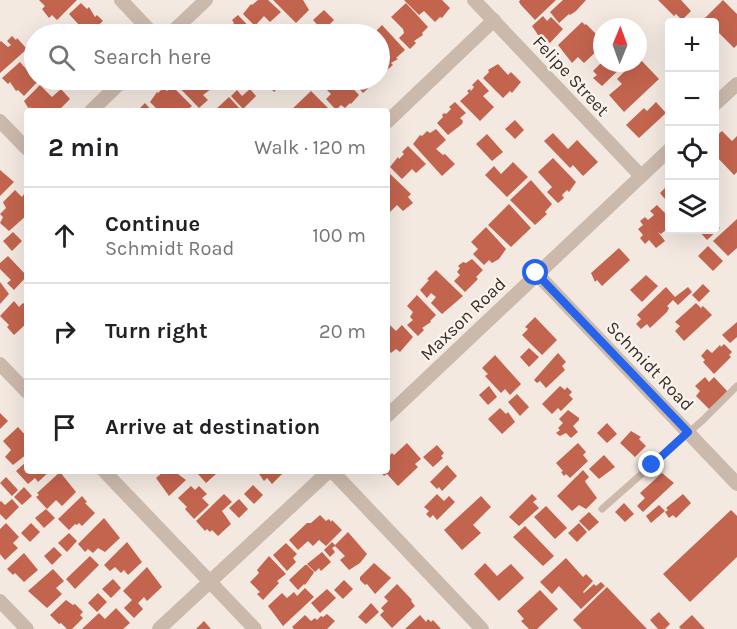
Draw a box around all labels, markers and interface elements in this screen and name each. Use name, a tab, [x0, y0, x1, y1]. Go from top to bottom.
north arrow	[593, 18, 647, 72]
map controls	[665, 18, 719, 234]
button: +	[665, 18, 719, 72]
search box	[24, 24, 390, 90]
street label: Felipe Street	[528, 31, 614, 121]
icon: search	[45, 41, 78, 74]
text: Search here	[93, 44, 211, 70]
button: −	[665, 72, 719, 126]
button: locate	[665, 126, 719, 180]
text: 2 min	[48, 132, 120, 163]
text: Walk · 120 m	[254, 136, 366, 159]
button: layers	[665, 180, 719, 234]
text: Continue	[105, 211, 200, 237]
icon: ahead	[48, 219, 81, 252]
text: 100 m	[312, 224, 366, 247]
text: Schmidt Road	[105, 237, 234, 260]
route start	[522, 259, 548, 285]
street label: Maxson Road	[416, 273, 510, 365]
icon: right	[48, 315, 81, 348]
street label: Schmidt Road	[602, 316, 698, 416]
text: Turn right	[105, 318, 208, 344]
text: 20 m	[319, 320, 366, 343]
icon: arrive	[48, 411, 81, 444]
text: Arrive at destination	[105, 414, 320, 440]
route end	[638, 451, 664, 477]

